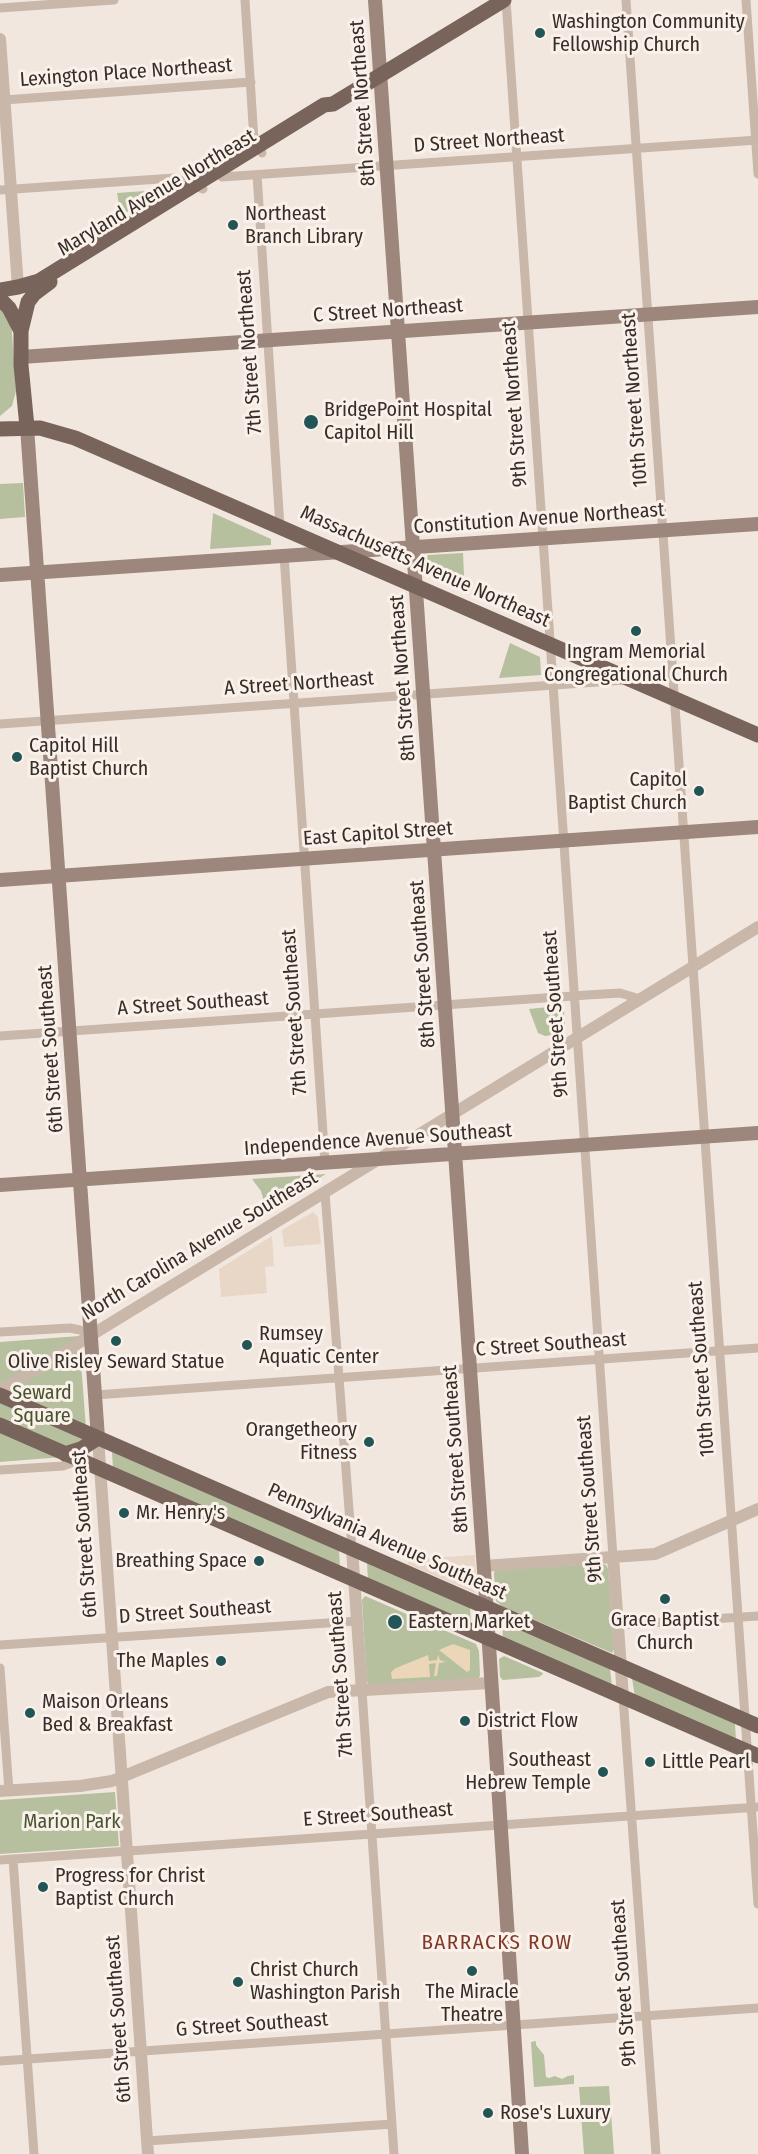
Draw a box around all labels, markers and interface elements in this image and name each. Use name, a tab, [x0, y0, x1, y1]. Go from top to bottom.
place label: Washington Community Fellowship Church	[552, 10, 745, 57]
street label: 8th Street Northeast	[345, 19, 381, 187]
marker: Washington Community Fellowship Church	[533, 26, 547, 40]
street label: Lexington Place Northeast	[19, 54, 233, 92]
street label: Maryland Avenue Northeast	[54, 124, 260, 262]
street label: D Street Northeast	[413, 124, 565, 158]
place label: Northeast Branch Library	[245, 202, 363, 249]
marker: Northeast Branch Library	[226, 218, 240, 232]
street label: 7th Street Northeast	[232, 269, 268, 435]
street label: C Street Northeast	[312, 294, 464, 328]
street label: 10th Street Northeast	[617, 312, 653, 488]
street label: 9th Street Northeast	[497, 320, 533, 488]
place label: BridgePoint Hospital Capitol Hill	[324, 398, 492, 445]
marker: BridgePoint Hospital Capitol Hill	[302, 413, 320, 431]
street label: Constitution Avenue Northeast	[413, 498, 665, 540]
street label: Massachusetts Avenue Northeast	[296, 501, 554, 633]
street label: 8th Street Northeast	[385, 594, 421, 762]
marker: Ingram Memorial Congregational Church	[629, 624, 643, 638]
place label: Ingram Memorial Congregational Church	[544, 640, 728, 687]
street label: A Street Northeast	[223, 667, 375, 701]
place label: Capitol Hill Baptist Church	[29, 734, 148, 781]
marker: Capitol Hill Baptist Church	[10, 750, 24, 764]
place label: Capitol Baptist Church	[568, 768, 687, 815]
marker: Capitol Baptist Church	[692, 784, 706, 798]
street label: East Capitol Street	[302, 817, 454, 851]
street label: 8th Street Southeast	[405, 879, 441, 1049]
street label: 7th Street Southeast	[277, 928, 313, 1096]
street label: 9th Street Southeast	[538, 929, 574, 1099]
street label: 6th Street Southeast	[33, 964, 69, 1134]
street label: A Street Southeast	[117, 987, 269, 1021]
street label: Independence Avenue Southeast	[243, 1119, 513, 1161]
street label: North Carolina Avenue Southeast	[78, 1166, 322, 1326]
street label: 10th Street Southeast	[684, 1280, 720, 1458]
place label: Rumsey Aquatic Center	[259, 1322, 379, 1369]
street label: C Street Southeast	[475, 1328, 627, 1362]
marker: Olive Risley Seward Statue	[109, 1334, 123, 1348]
marker: Rumsey Aquatic Center	[240, 1338, 254, 1352]
place label: Olive Risley Seward Statue	[8, 1350, 224, 1374]
street label: 8th Street Southeast	[438, 1364, 474, 1534]
park label: Seward Square	[12, 1381, 72, 1428]
street label: 9th Street Southeast	[572, 1414, 608, 1584]
place label: Orangetheory Fitness	[245, 1418, 357, 1465]
marker: Orangetheory Fitness	[362, 1435, 376, 1449]
street label: 6th Street Southeast	[67, 1449, 103, 1619]
street label: Pennsylvania Avenue Southeast	[264, 1478, 510, 1606]
place label: Mr. Henry's	[136, 1501, 225, 1525]
marker: Mr. Henry's	[117, 1506, 131, 1520]
place label: Breathing Space	[115, 1549, 247, 1573]
marker: Breathing Space	[252, 1554, 266, 1568]
street label: 7th Street Southeast	[323, 1590, 359, 1758]
marker: Grace Baptist Church	[658, 1592, 672, 1606]
street label: D Street Southeast	[118, 1595, 272, 1629]
place label: Grace Baptist Church	[611, 1608, 719, 1655]
place label: Eastern Market	[408, 1610, 530, 1634]
marker: Eastern Market	[386, 1613, 404, 1631]
place label: The Maples	[116, 1649, 209, 1673]
marker: The Maples	[214, 1654, 228, 1668]
place label: Maison Orleans Bed & Breakfast	[42, 1690, 173, 1737]
marker: Maison Orleans Bed & Breakfast	[23, 1706, 37, 1720]
place label: District Flow	[477, 1709, 578, 1733]
marker: District Flow	[458, 1714, 472, 1728]
place label: Southeast Hebrew Temple	[465, 1748, 591, 1795]
place label: Little Pearl	[662, 1750, 750, 1774]
marker: Little Pearl	[643, 1755, 657, 1769]
marker: Southeast Hebrew Temple	[596, 1765, 610, 1779]
street label: E Street Southeast	[302, 1798, 454, 1832]
park label: Marion Park	[23, 1810, 121, 1834]
place label: Progress for Christ Baptist Church	[55, 1864, 205, 1911]
marker: Progress for Christ Baptist Church	[36, 1880, 50, 1894]
street label: 9th Street Southeast	[606, 1898, 642, 2068]
district label: BARRACKS ROW	[421, 1930, 573, 1956]
street label: 6th Street Southeast	[101, 1934, 137, 2104]
place label: Christ Church Washington Parish	[250, 1958, 400, 2005]
marker: The Miracle Theatre	[465, 1964, 479, 1978]
marker: Christ Church Washington Parish	[231, 1975, 245, 1989]
place label: The Miracle Theatre	[425, 1980, 519, 2027]
street label: G Street Southeast	[175, 2008, 329, 2042]
place label: Rose's Luxury	[500, 2101, 610, 2125]
marker: Rose's Luxury	[481, 2106, 495, 2120]

